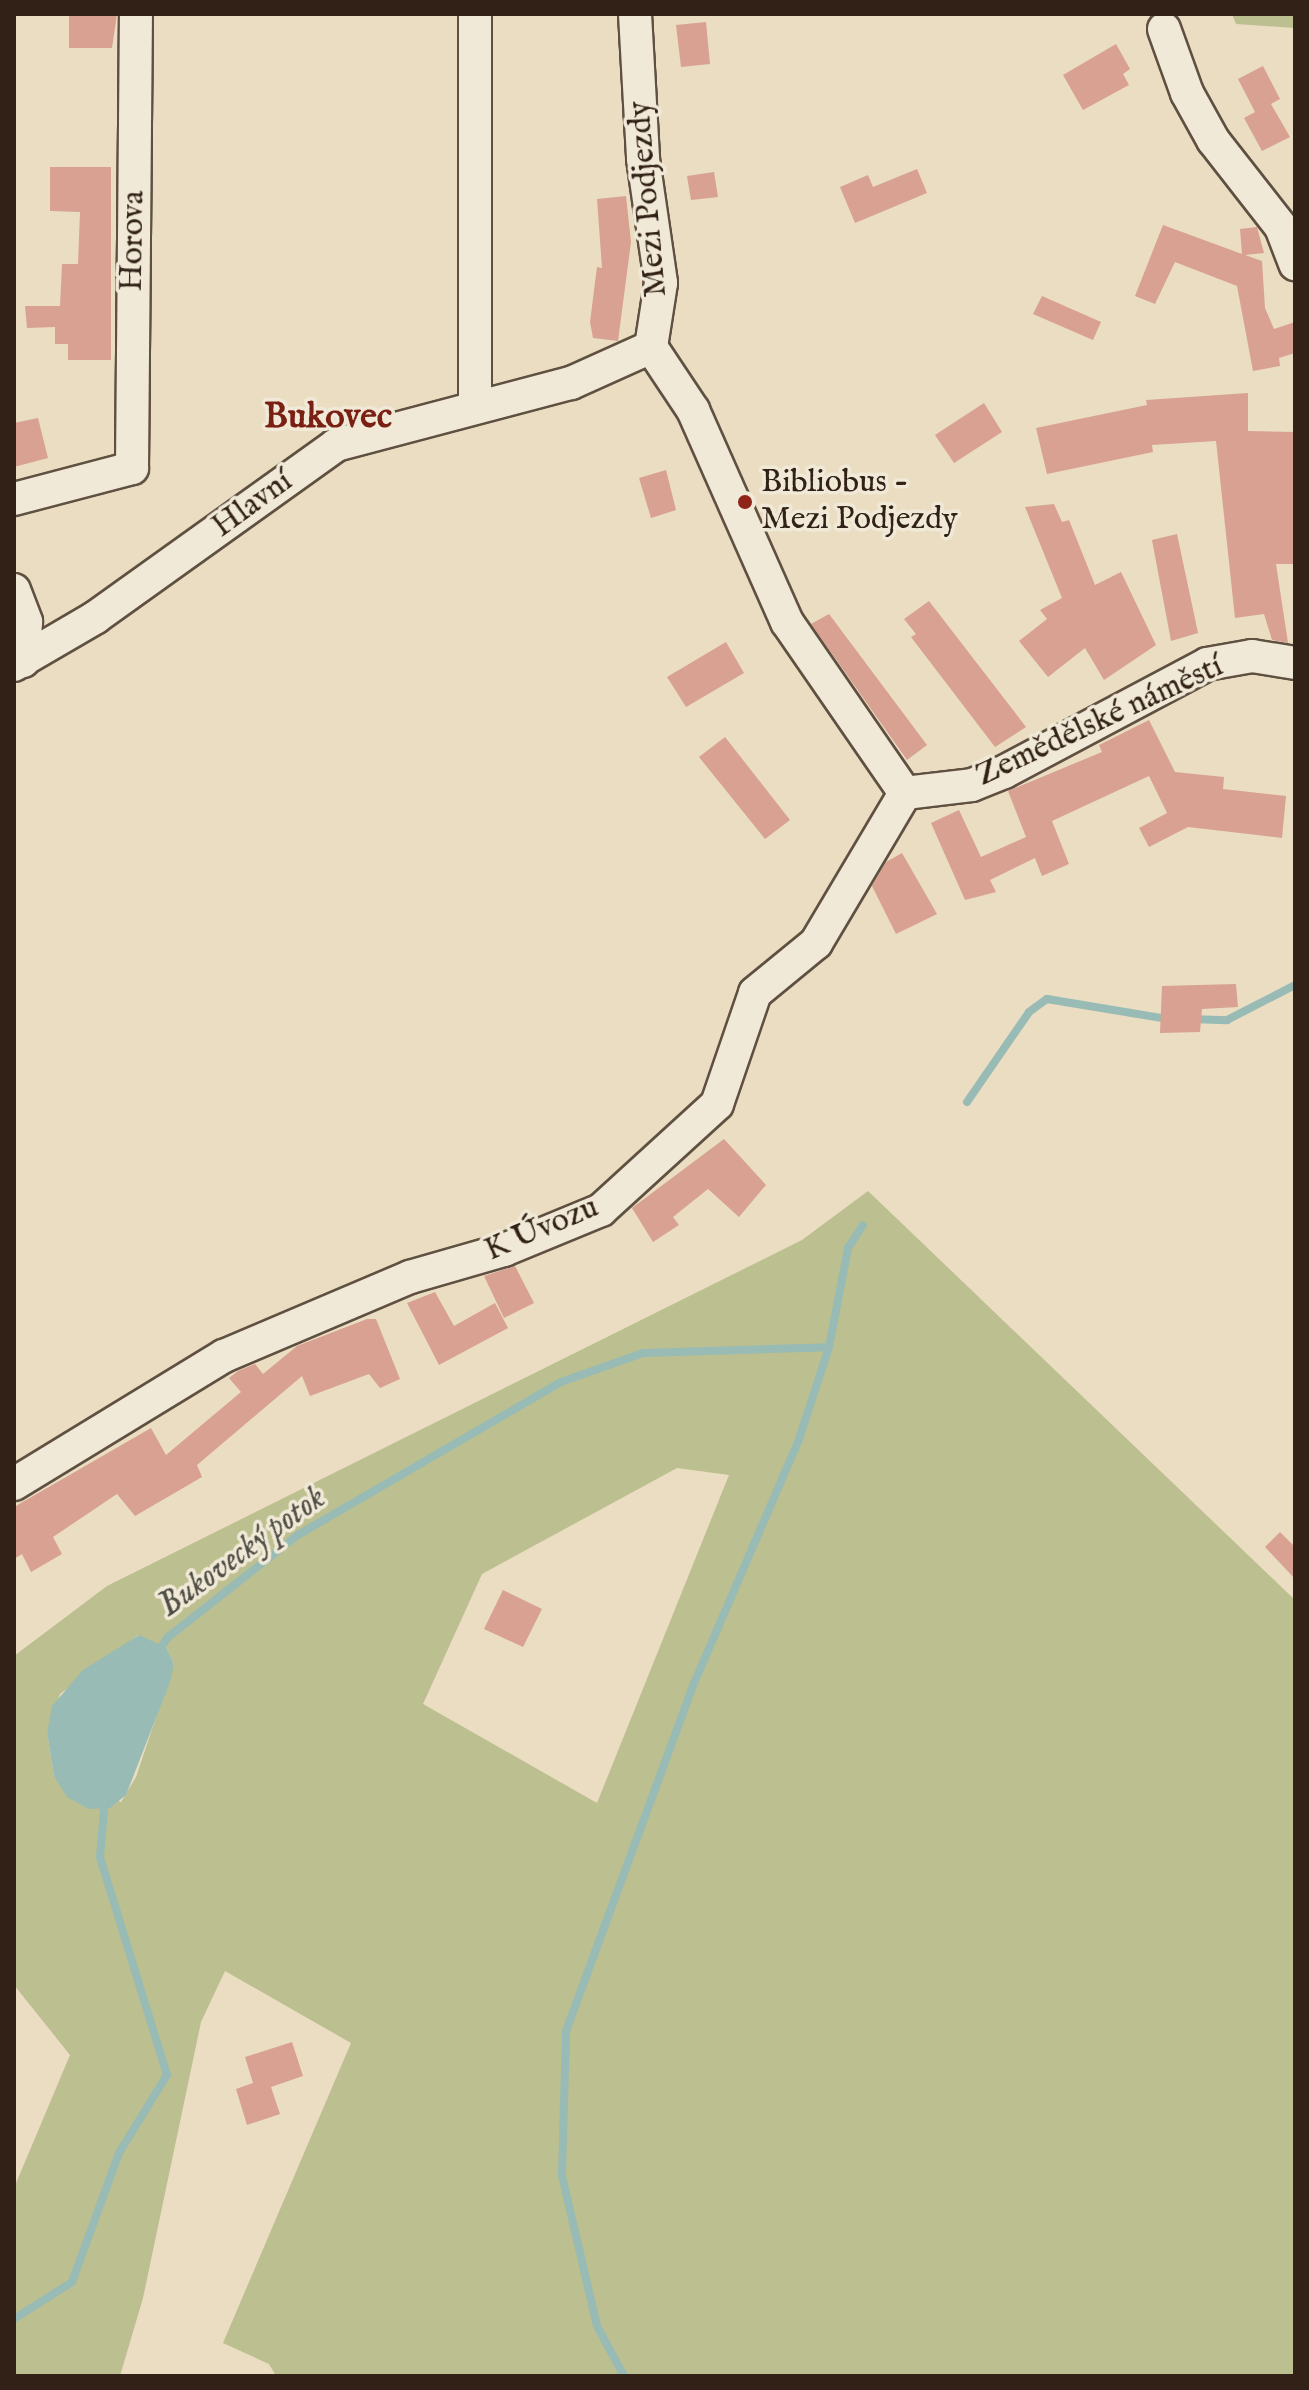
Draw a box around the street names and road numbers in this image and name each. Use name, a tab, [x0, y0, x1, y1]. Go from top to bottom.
street label: Mezi Podjezdy	[621, 99, 677, 299]
street label: Horova	[114, 190, 154, 292]
street label: Hlavní	[205, 463, 301, 547]
street label: Zemědělské náměstí	[971, 648, 1229, 796]
street label: K Úvozu	[480, 1189, 604, 1271]

